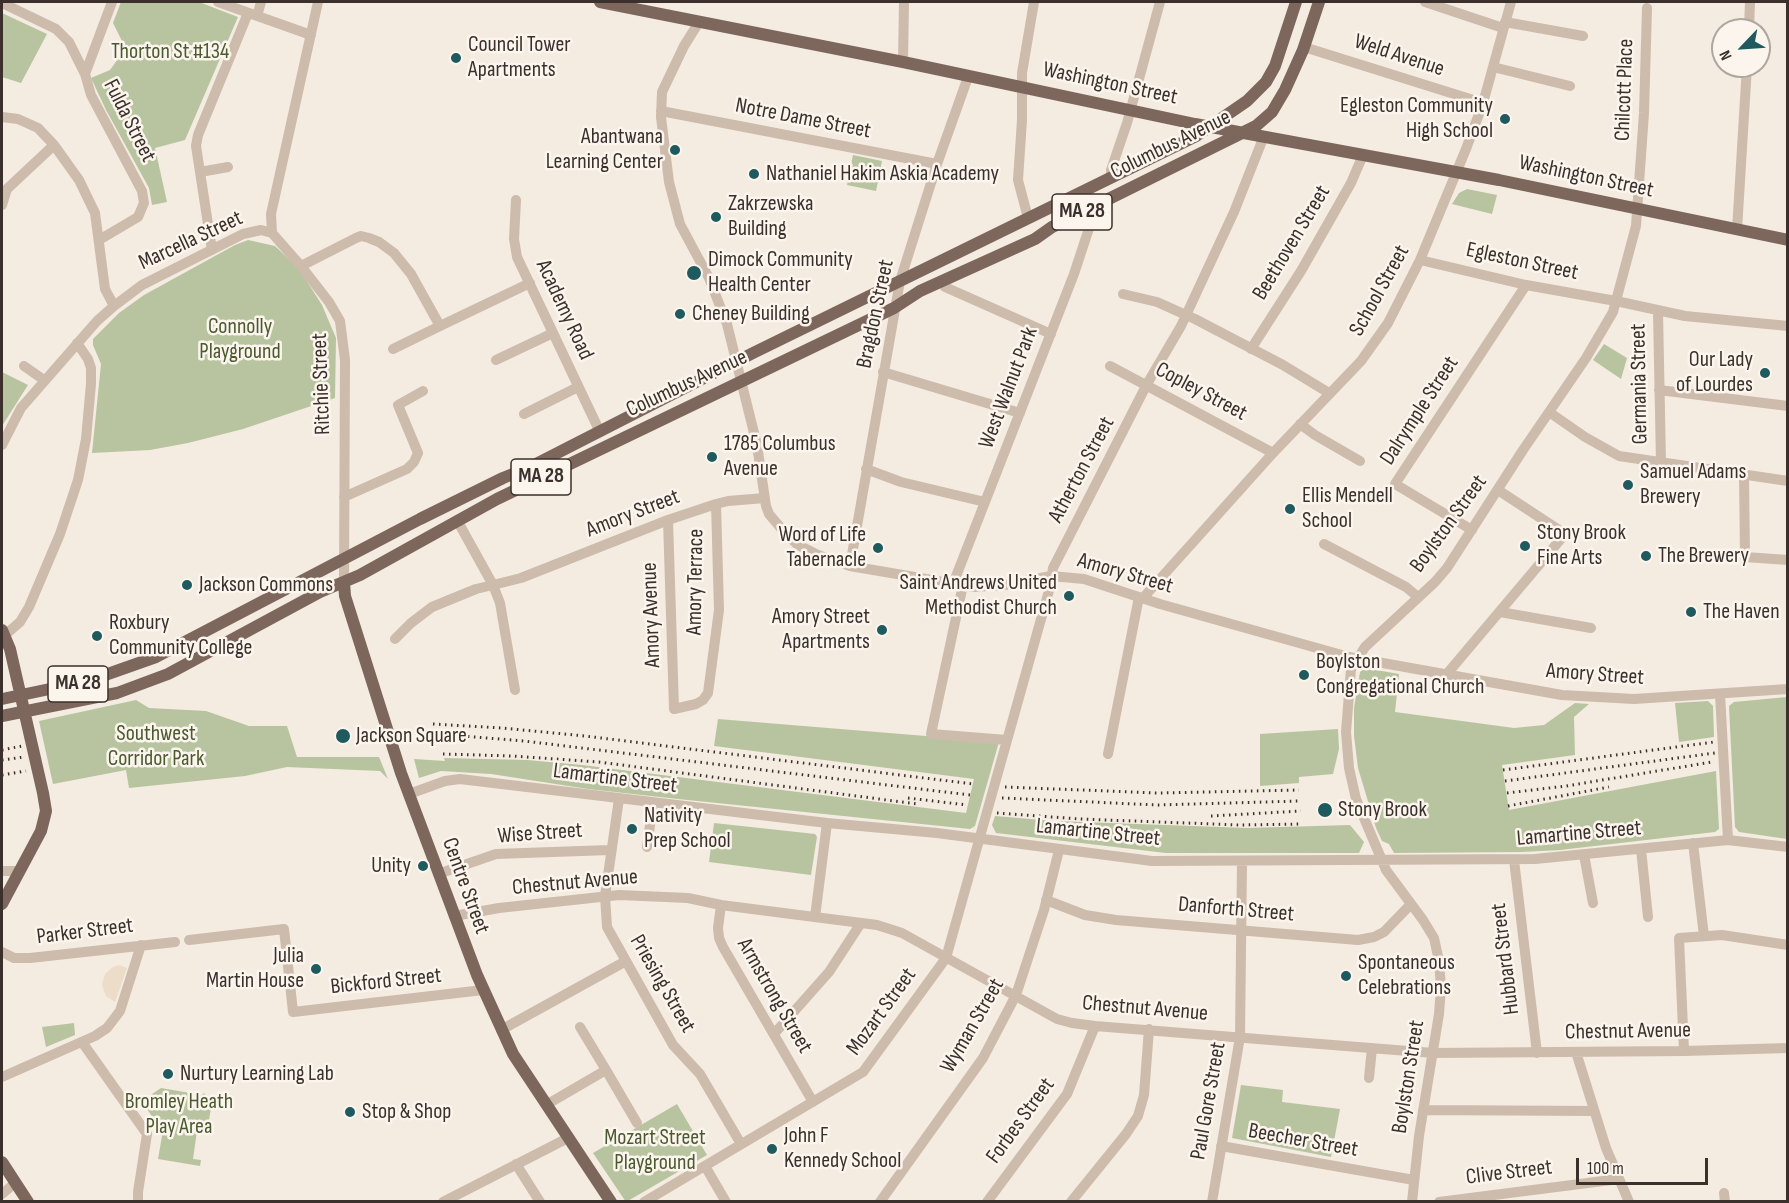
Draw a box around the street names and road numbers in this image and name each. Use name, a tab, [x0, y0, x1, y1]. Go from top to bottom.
street label: Weld Avenue	[1351, 29, 1447, 83]
street label: Chilcott Place	[1610, 38, 1640, 142]
street label: Washington Street	[1040, 57, 1180, 111]
street label: Fulda Street	[97, 75, 161, 167]
street label: Notre Dame Street	[733, 93, 873, 145]
street label: Columbus Avenue	[1107, 105, 1235, 185]
street label: Washington Street	[1516, 150, 1656, 204]
street label: Beethoven Street	[1247, 181, 1337, 305]
road number: MA 28	[1052, 194, 1112, 230]
street label: Marcella Street	[135, 205, 247, 277]
street label: Egleston Street	[1464, 237, 1580, 287]
street label: School Street	[1344, 241, 1416, 341]
street label: Academy Road	[529, 256, 599, 364]
street label: Bragdon Street	[852, 257, 900, 371]
street label: West Walnut Park	[974, 323, 1044, 453]
street label: Germania Street	[1626, 323, 1654, 445]
street label: Ritchie Street	[307, 333, 337, 435]
street label: Columbus Avenue	[622, 344, 752, 424]
street label: Dalrymple Street	[1375, 352, 1465, 470]
street label: Copley Street	[1151, 357, 1251, 427]
street label: Atherton Street	[1043, 413, 1121, 527]
road number: MA 28	[511, 459, 571, 495]
street label: Boylston Street	[1405, 470, 1493, 578]
street label: Amory Street	[583, 484, 683, 544]
street label: Amory Terrace	[682, 529, 710, 635]
street label: Amory Street	[1074, 548, 1176, 600]
street label: Amory Avenue	[637, 562, 667, 668]
street label: Amory Street	[1545, 658, 1645, 692]
road number: MA 28	[48, 666, 108, 702]
street label: Lamartine Street	[551, 758, 679, 800]
street label: Lamartine Street	[1035, 813, 1161, 853]
street label: Lamartine Street	[1516, 815, 1642, 853]
street label: Wise Street	[497, 818, 583, 850]
street label: Centre Street	[435, 834, 495, 938]
street label: Chestnut Avenue	[511, 864, 639, 902]
street label: Danforth Street	[1177, 892, 1295, 928]
street label: Hubbard Street	[1486, 902, 1526, 1016]
street label: Parker Street	[35, 913, 135, 951]
street label: Priesing Street	[623, 930, 701, 1038]
street label: Armstrong Street	[731, 934, 817, 1058]
street label: Bickford Street	[329, 963, 443, 1001]
street label: Mozart Street	[841, 963, 923, 1061]
street label: Wyman Street	[935, 974, 1011, 1078]
street label: Chestnut Avenue	[1081, 990, 1209, 1028]
street label: Chestnut Avenue	[1565, 1018, 1691, 1046]
street label: Boylston Street	[1387, 1019, 1431, 1135]
street label: Paul Gore Street	[1186, 1040, 1232, 1162]
street label: Forbes Street	[981, 1073, 1061, 1169]
street label: Beecher Street	[1246, 1118, 1360, 1164]
street label: Clive Street	[1465, 1155, 1553, 1191]

